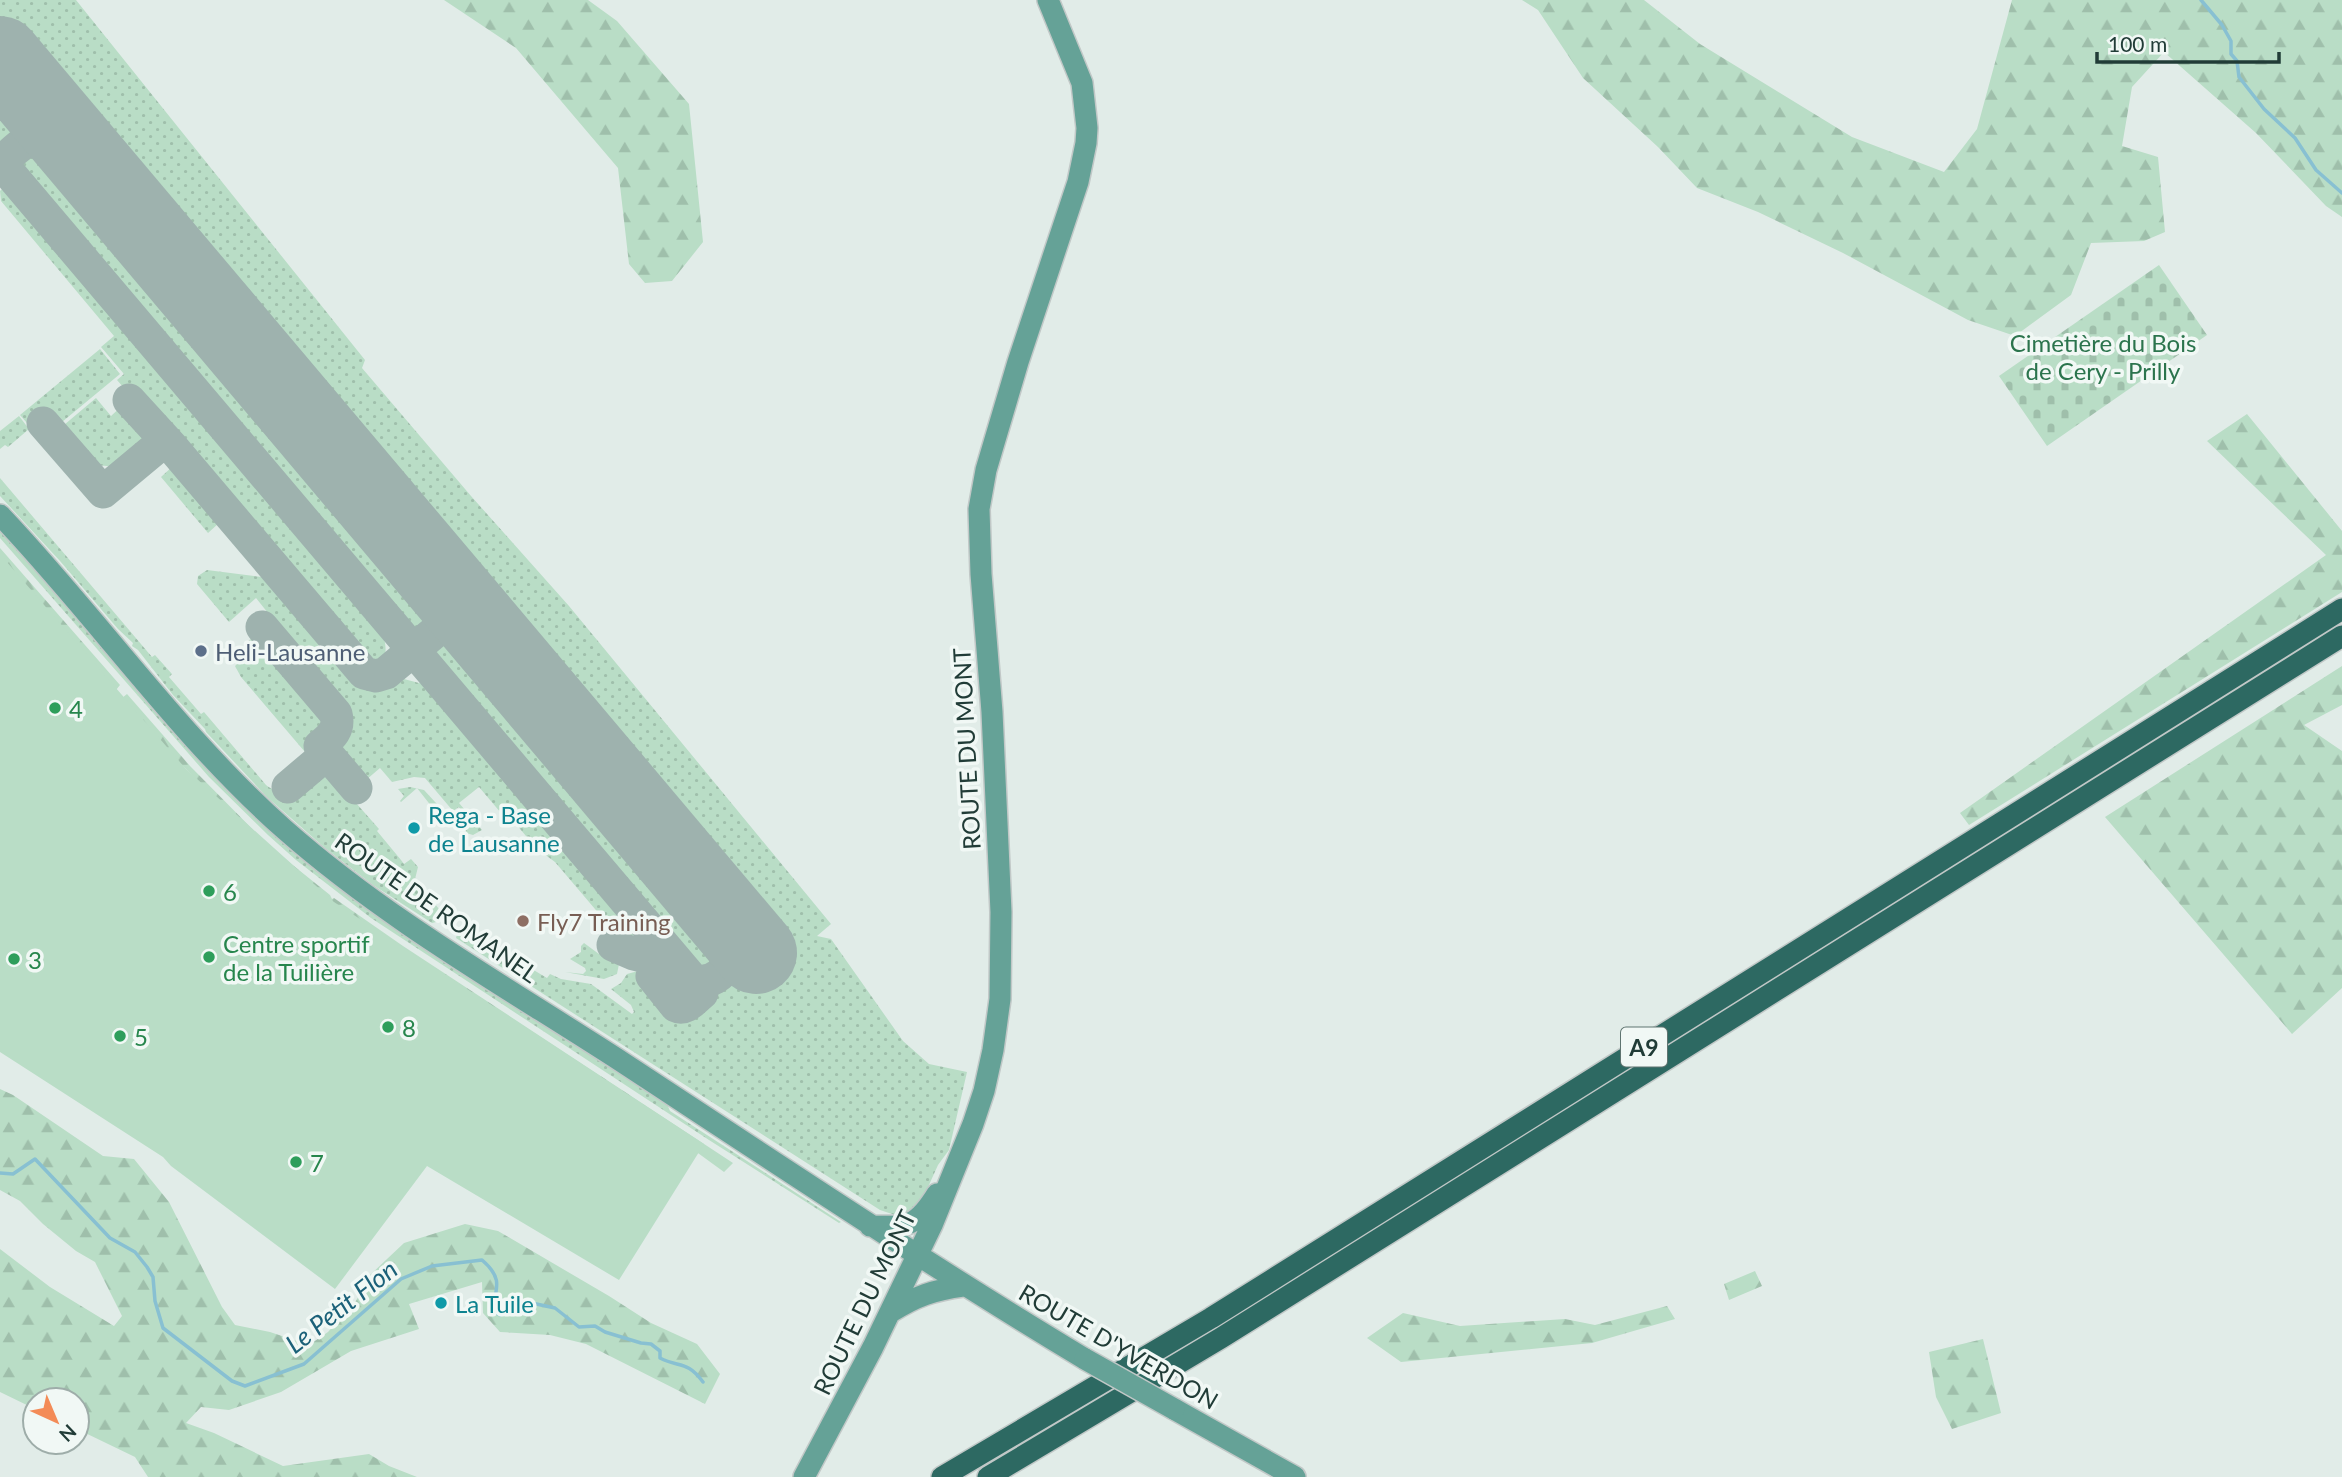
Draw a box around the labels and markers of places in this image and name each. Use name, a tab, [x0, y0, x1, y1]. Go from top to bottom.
place label: Heli-Lausanne	[215, 637, 365, 666]
marker: Heli-Lausanne	[193, 643, 209, 659]
place label: 4	[69, 694, 83, 723]
marker: 4	[47, 700, 63, 716]
place label: Rega - Base de Lausanne	[428, 800, 560, 857]
marker: Rega - Base de Lausanne	[406, 820, 422, 836]
place label: 6	[223, 877, 237, 906]
marker: 6	[201, 883, 217, 899]
place label: Fly7 Training	[537, 907, 671, 936]
marker: Fly7 Training	[515, 913, 531, 929]
place label: Centre sportif de la Tuilière	[223, 929, 370, 986]
place label: 3	[28, 945, 42, 974]
marker: Centre sportif de la Tuilière	[201, 949, 217, 965]
marker: 3	[6, 951, 22, 967]
place label: 8	[402, 1013, 416, 1042]
marker: 8	[380, 1019, 396, 1035]
place label: 5	[134, 1022, 148, 1051]
marker: 5	[112, 1028, 128, 1044]
place label: 7	[310, 1148, 324, 1177]
marker: 7	[288, 1154, 304, 1170]
place label: La Tuile	[455, 1289, 534, 1318]
marker: La Tuile	[433, 1295, 449, 1311]

